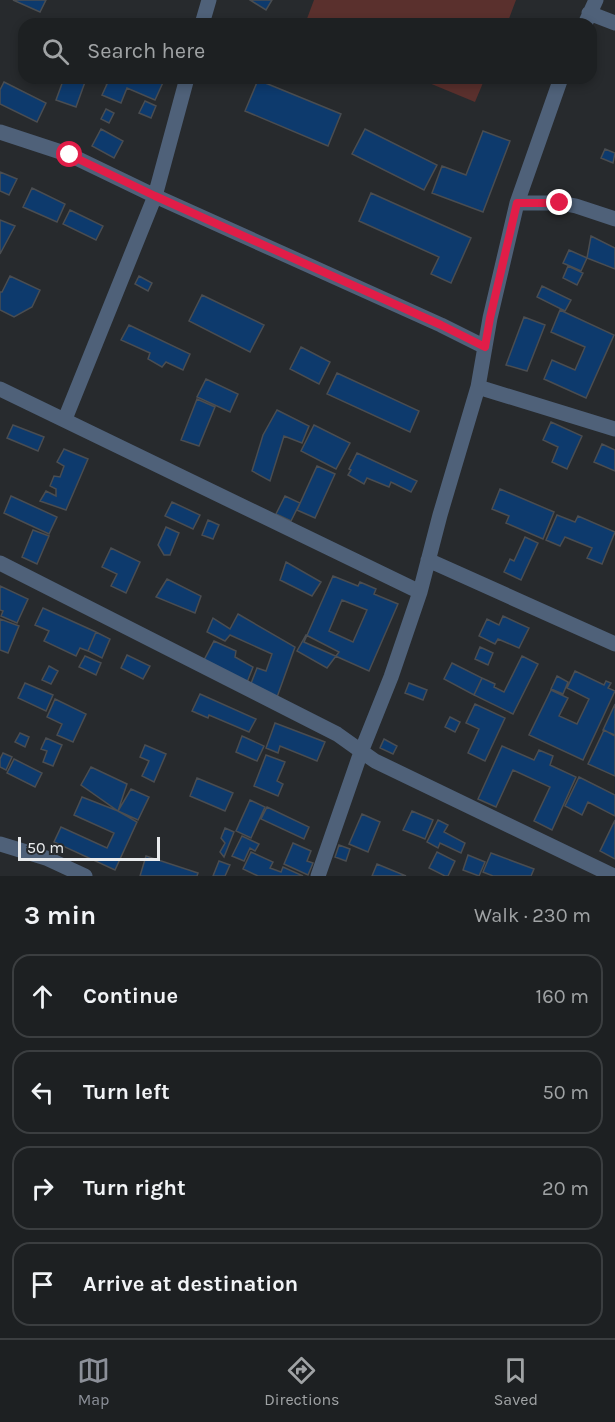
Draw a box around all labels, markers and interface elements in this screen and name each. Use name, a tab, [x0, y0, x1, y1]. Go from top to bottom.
search box	[18, 18, 597, 84]
icon: search	[39, 35, 72, 68]
text: Search here	[87, 38, 205, 64]
route start	[56, 141, 82, 167]
route end	[546, 189, 572, 215]
scale bar	[18, 834, 160, 862]
text: 50 m	[27, 838, 64, 857]
text: 3 min	[24, 900, 96, 931]
text: Walk · 230 m	[474, 904, 591, 927]
icon: ahead	[26, 980, 59, 1013]
text: Continue	[83, 983, 178, 1009]
text: 160 m	[536, 985, 589, 1008]
icon: left	[26, 1076, 59, 1109]
text: Turn left	[83, 1079, 170, 1105]
text: 50 m	[542, 1081, 589, 1104]
icon: right	[26, 1172, 59, 1205]
text: Turn right	[83, 1175, 186, 1201]
text: 20 m	[542, 1177, 589, 1200]
icon: arrive	[26, 1268, 59, 1301]
text: Arrive at destination	[83, 1271, 298, 1297]
tab: Map	[77, 1354, 110, 1409]
tab: Directions	[264, 1354, 339, 1409]
tab: Saved	[494, 1354, 538, 1409]

